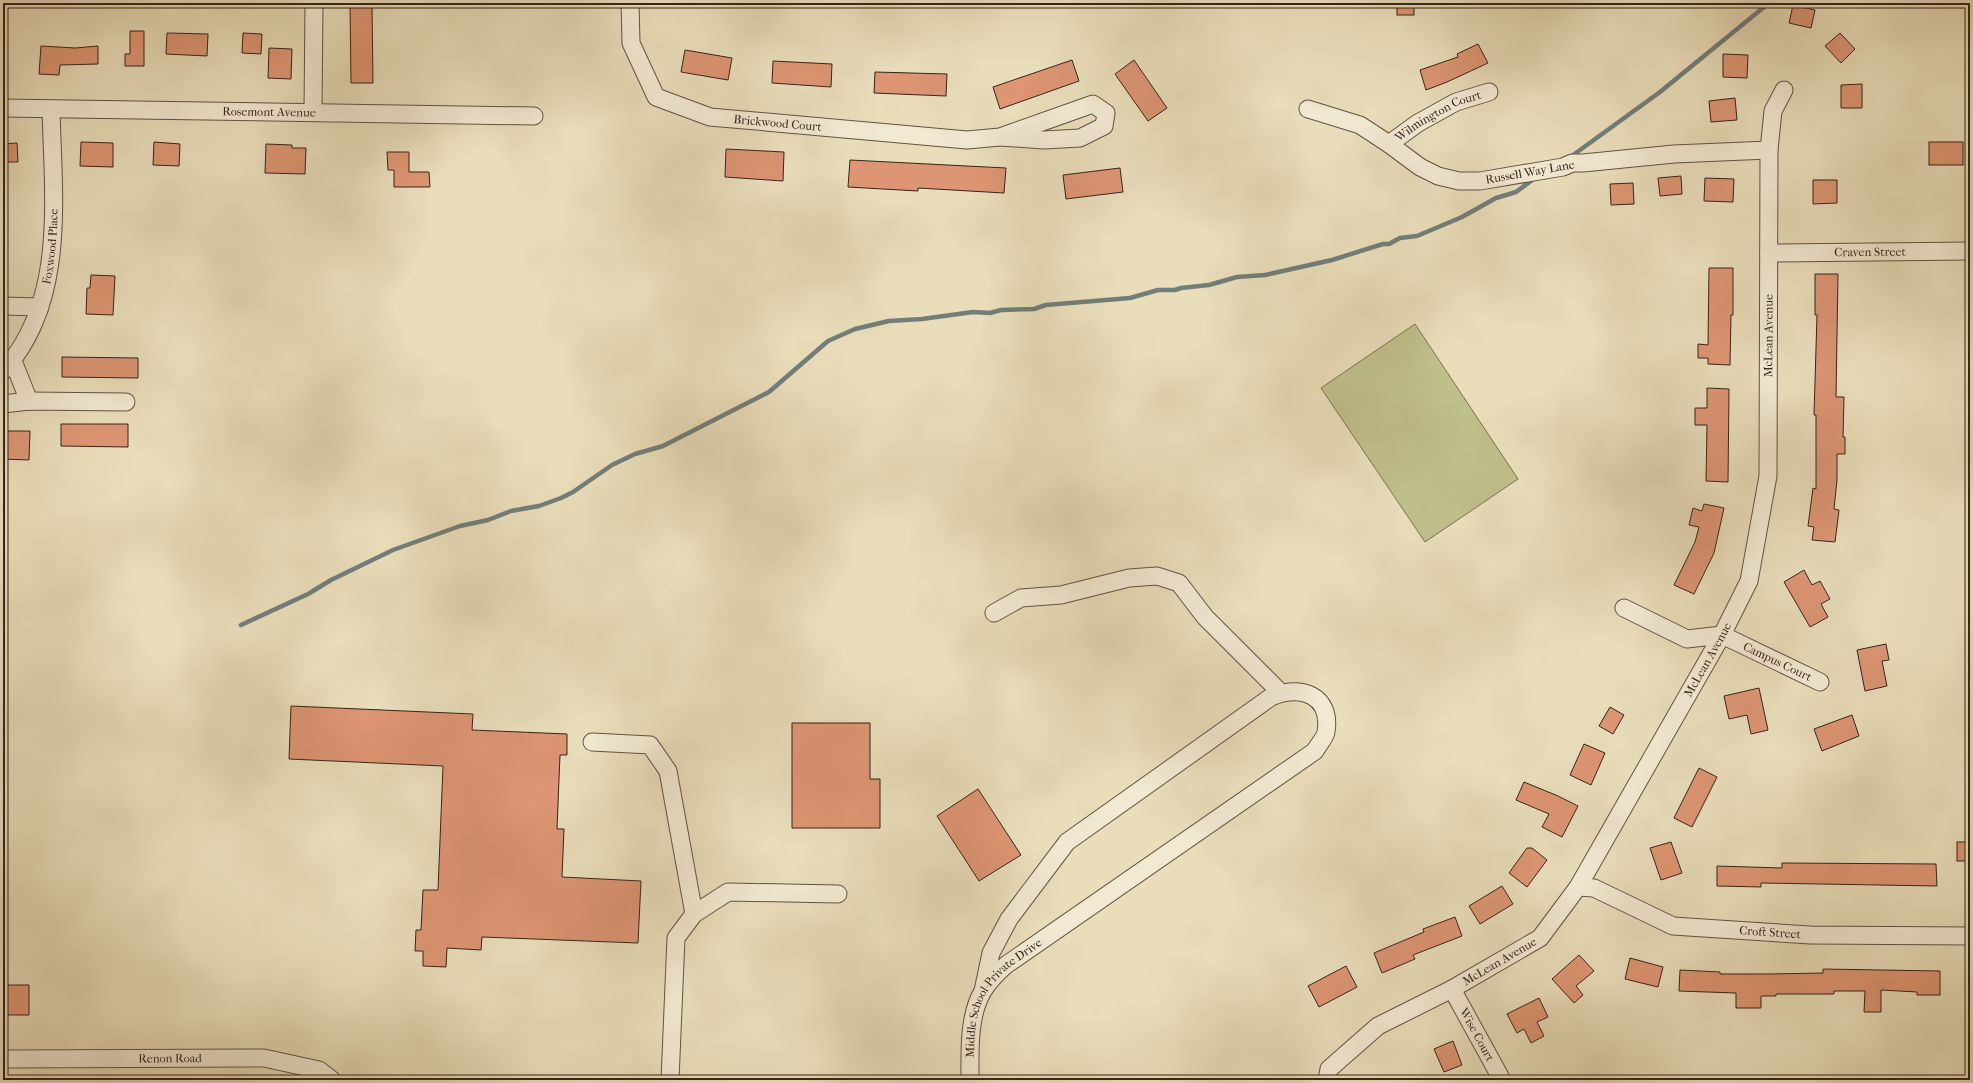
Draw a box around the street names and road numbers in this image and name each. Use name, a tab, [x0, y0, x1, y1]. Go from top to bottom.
street label: Wilmington Court	[1391, 88, 1483, 145]
street label: Rosemont Avenue	[222, 104, 316, 120]
street label: Brickwood Court	[733, 112, 823, 134]
street label: Russell Way Lane	[1484, 157, 1576, 187]
street label: Foxwood Place	[39, 209, 61, 286]
street label: Craven Street	[1834, 245, 1907, 259]
street label: McLean Avenue	[1761, 294, 1776, 377]
street label: McLean Avenue	[1681, 620, 1734, 699]
street label: Campus Court	[1741, 639, 1815, 684]
street label: Croft Street	[1739, 923, 1802, 941]
street label: Middle School-Private Drive	[963, 935, 1044, 1058]
street label: McLean Avenue	[1460, 935, 1539, 988]
street label: Wise Court	[1456, 1005, 1498, 1064]
street label: Renon Road	[138, 1051, 202, 1065]

